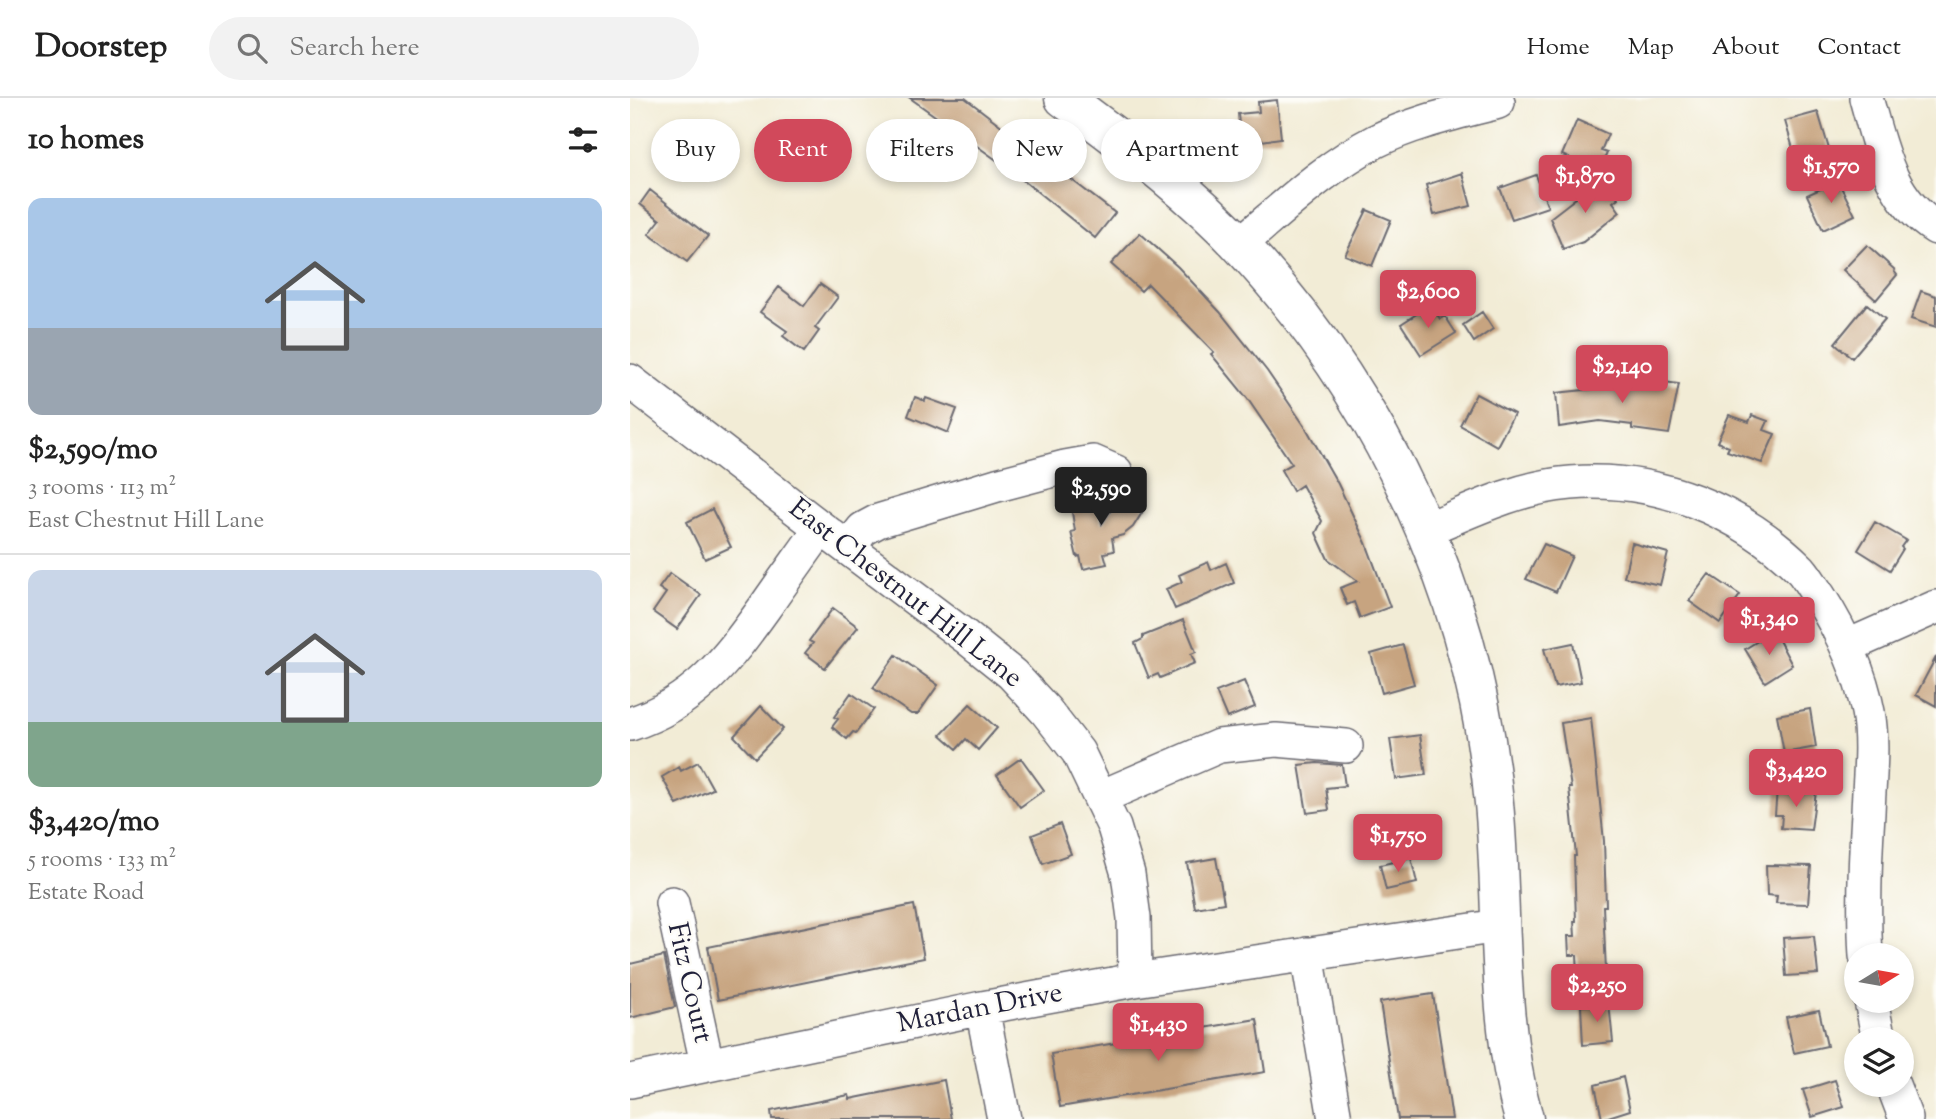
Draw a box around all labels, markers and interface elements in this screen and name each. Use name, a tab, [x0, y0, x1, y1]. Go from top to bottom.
search box	[209, 17, 699, 80]
text: Doorstep	[35, 24, 167, 72]
icon: search	[233, 29, 271, 67]
text: Search here	[289, 30, 420, 67]
text: Home	[1527, 31, 1590, 65]
text: Map	[1628, 31, 1674, 65]
text: About	[1712, 31, 1779, 65]
text: Contact	[1817, 31, 1901, 65]
text: 10 homes	[28, 119, 144, 162]
chip: Buy	[651, 119, 740, 182]
chip: Rent	[754, 119, 852, 182]
chip: Filters	[866, 119, 978, 182]
chip: New	[992, 119, 1087, 182]
chip: Apartment	[1101, 119, 1263, 182]
icon: filters	[564, 121, 602, 159]
pin: $1,570	[1774, 146, 1888, 205]
text: $1,570	[1802, 151, 1860, 184]
pin: $1,870	[1528, 156, 1642, 215]
text: $1,870	[1555, 161, 1615, 194]
icon: home	[252, 243, 378, 369]
pin: $2,600	[1371, 271, 1485, 330]
text: $2,600	[1396, 276, 1460, 309]
pin: $2,140	[1565, 345, 1679, 405]
text: $2,140	[1592, 351, 1652, 384]
text: $2,590/mo	[28, 429, 158, 472]
pin: $2,590	[1044, 468, 1158, 527]
text: 3 rooms · 113 m²	[28, 472, 176, 505]
text: $2,590	[1071, 473, 1131, 506]
street label: East Chestnut Hill Lane	[779, 490, 1031, 698]
text: East Chestnut Hill Lane	[28, 505, 264, 538]
pin: $1,340	[1712, 598, 1826, 657]
text: $1,340	[1740, 603, 1798, 636]
icon: home	[252, 615, 378, 741]
pin: $3,420	[1739, 750, 1853, 809]
text: $3,420	[1765, 755, 1827, 788]
text: $3,420/mo	[28, 801, 159, 844]
pin: $1,750	[1341, 814, 1455, 874]
text: $1,750	[1369, 820, 1427, 853]
text: 5 rooms · 133 m²	[28, 844, 176, 877]
text: Estate Road	[28, 877, 144, 910]
street label: Fitz Court	[656, 919, 722, 1048]
north arrow	[1844, 943, 1914, 1013]
map controls	[1844, 943, 1914, 1097]
pin: $2,250	[1540, 964, 1654, 1024]
text: $2,250	[1567, 970, 1627, 1003]
street label: Mardan Drive	[894, 973, 1066, 1045]
pin: $1,430	[1101, 1004, 1215, 1063]
text: $1,430	[1129, 1009, 1187, 1042]
button: layers	[1844, 1027, 1914, 1097]

